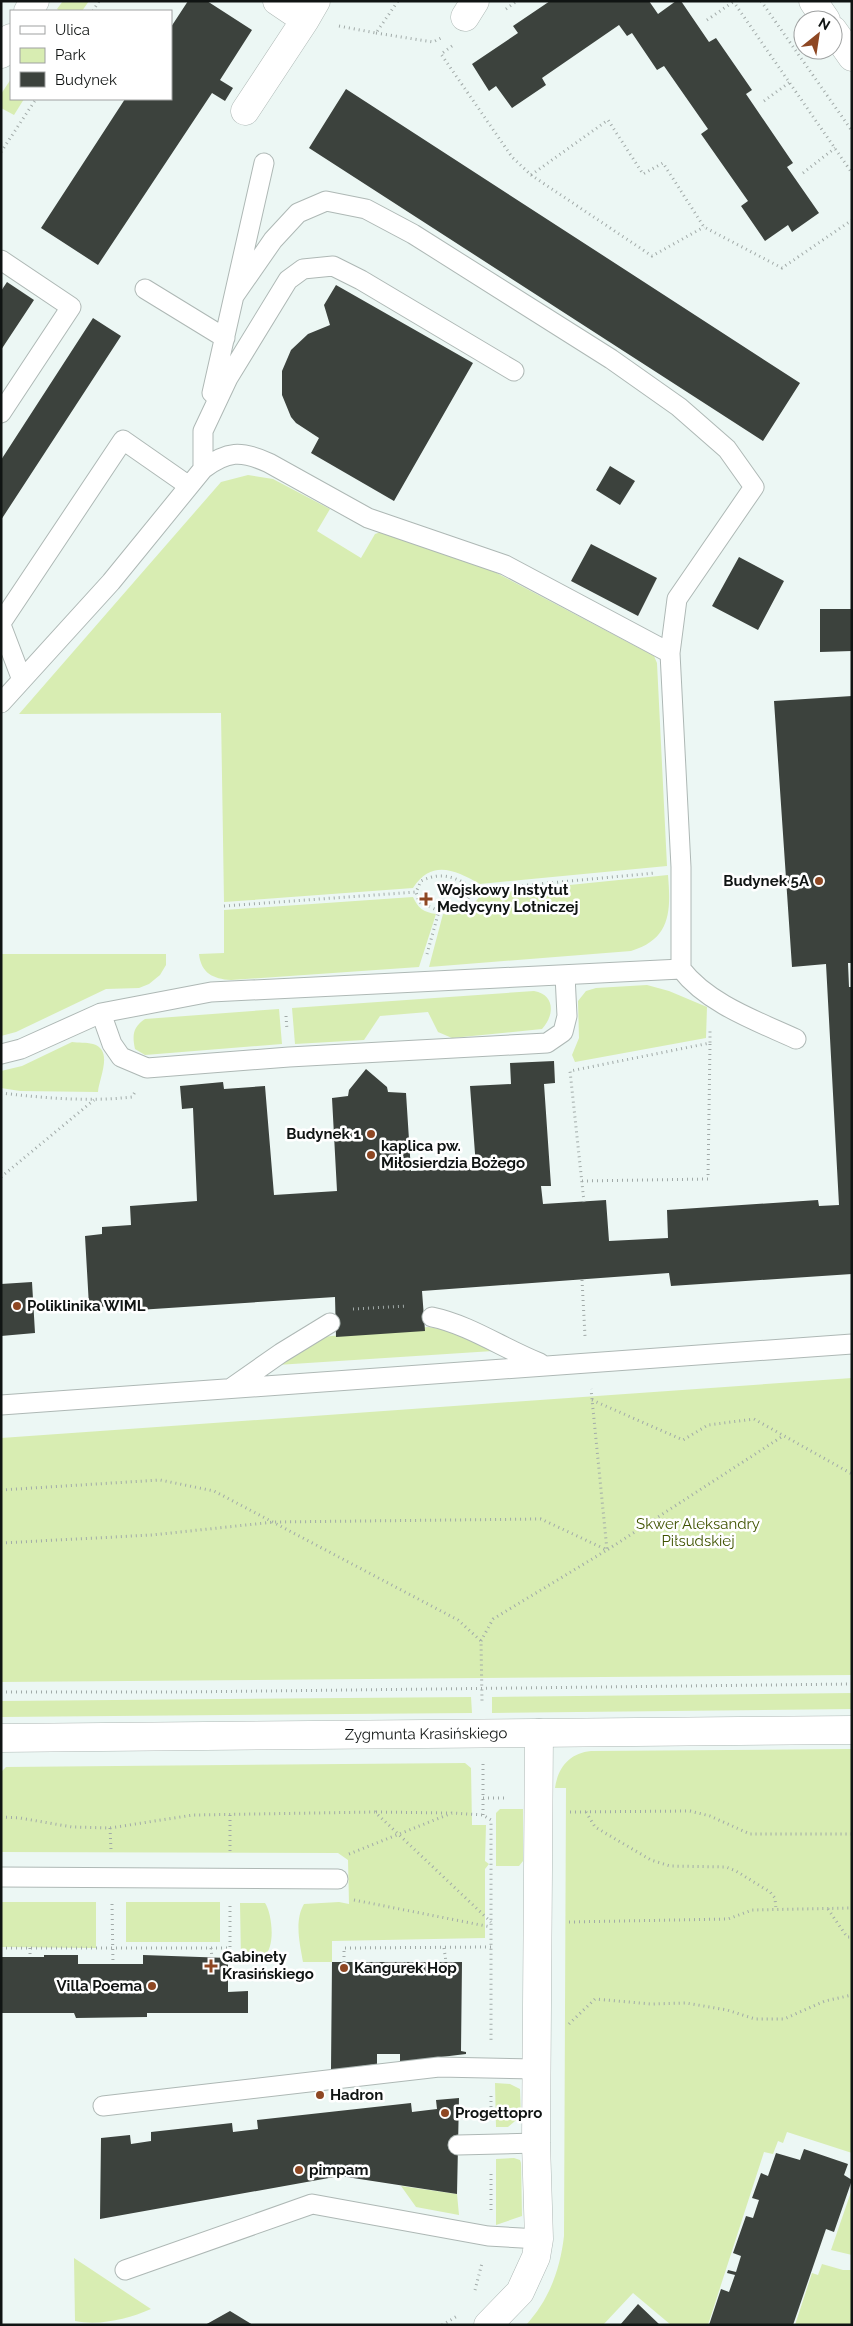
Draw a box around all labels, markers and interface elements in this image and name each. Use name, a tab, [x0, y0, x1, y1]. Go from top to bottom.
legend	[10, 10, 172, 100]
north arrow	[793, 10, 843, 60]
text: N	[816, 14, 833, 33]
text: Ulica	[55, 21, 90, 39]
text: Park	[55, 46, 86, 64]
text: Budynek	[55, 71, 117, 89]
place label: Budynek 5A	[723, 872, 810, 890]
marker: Budynek 5A	[813, 875, 825, 887]
place label: Wojskowy Instytut Medycyny Lotniczej	[437, 881, 578, 916]
marker: Wojskowy Instytut Medycyny Lotniczej	[419, 892, 433, 906]
place label: Budynek 1	[286, 1125, 362, 1143]
marker: Budynek 1	[365, 1128, 377, 1140]
place label: kaplica pw. Miłosierdzia Bożego	[381, 1137, 525, 1172]
marker: kaplica pw. Miłosierdzia Bożego	[365, 1149, 377, 1161]
place label: Poliklinika WIML	[27, 1297, 146, 1315]
marker: Poliklinika WIML	[11, 1300, 23, 1312]
park label: Skwer Aleksandry Piłsudskiej	[636, 1515, 760, 1550]
street label: Zygmunta Krasińskiego	[345, 1724, 507, 1744]
place label: Gabinety Krasińskiego	[222, 1948, 314, 1983]
marker: Gabinety Krasińskiego	[204, 1959, 218, 1973]
place label: Kangurek Hop	[354, 1959, 457, 1977]
marker: Kangurek Hop	[338, 1962, 350, 1974]
place label: Villa Poema	[56, 1977, 142, 1995]
marker: Villa Poema	[146, 1980, 158, 1992]
place label: Hadron	[330, 2086, 383, 2104]
marker: Hadron	[314, 2089, 326, 2101]
place label: Progettopro	[455, 2104, 542, 2122]
marker: Progettopro	[439, 2107, 451, 2119]
place label: pimpam	[309, 2161, 368, 2179]
marker: pimpam	[293, 2164, 305, 2176]

